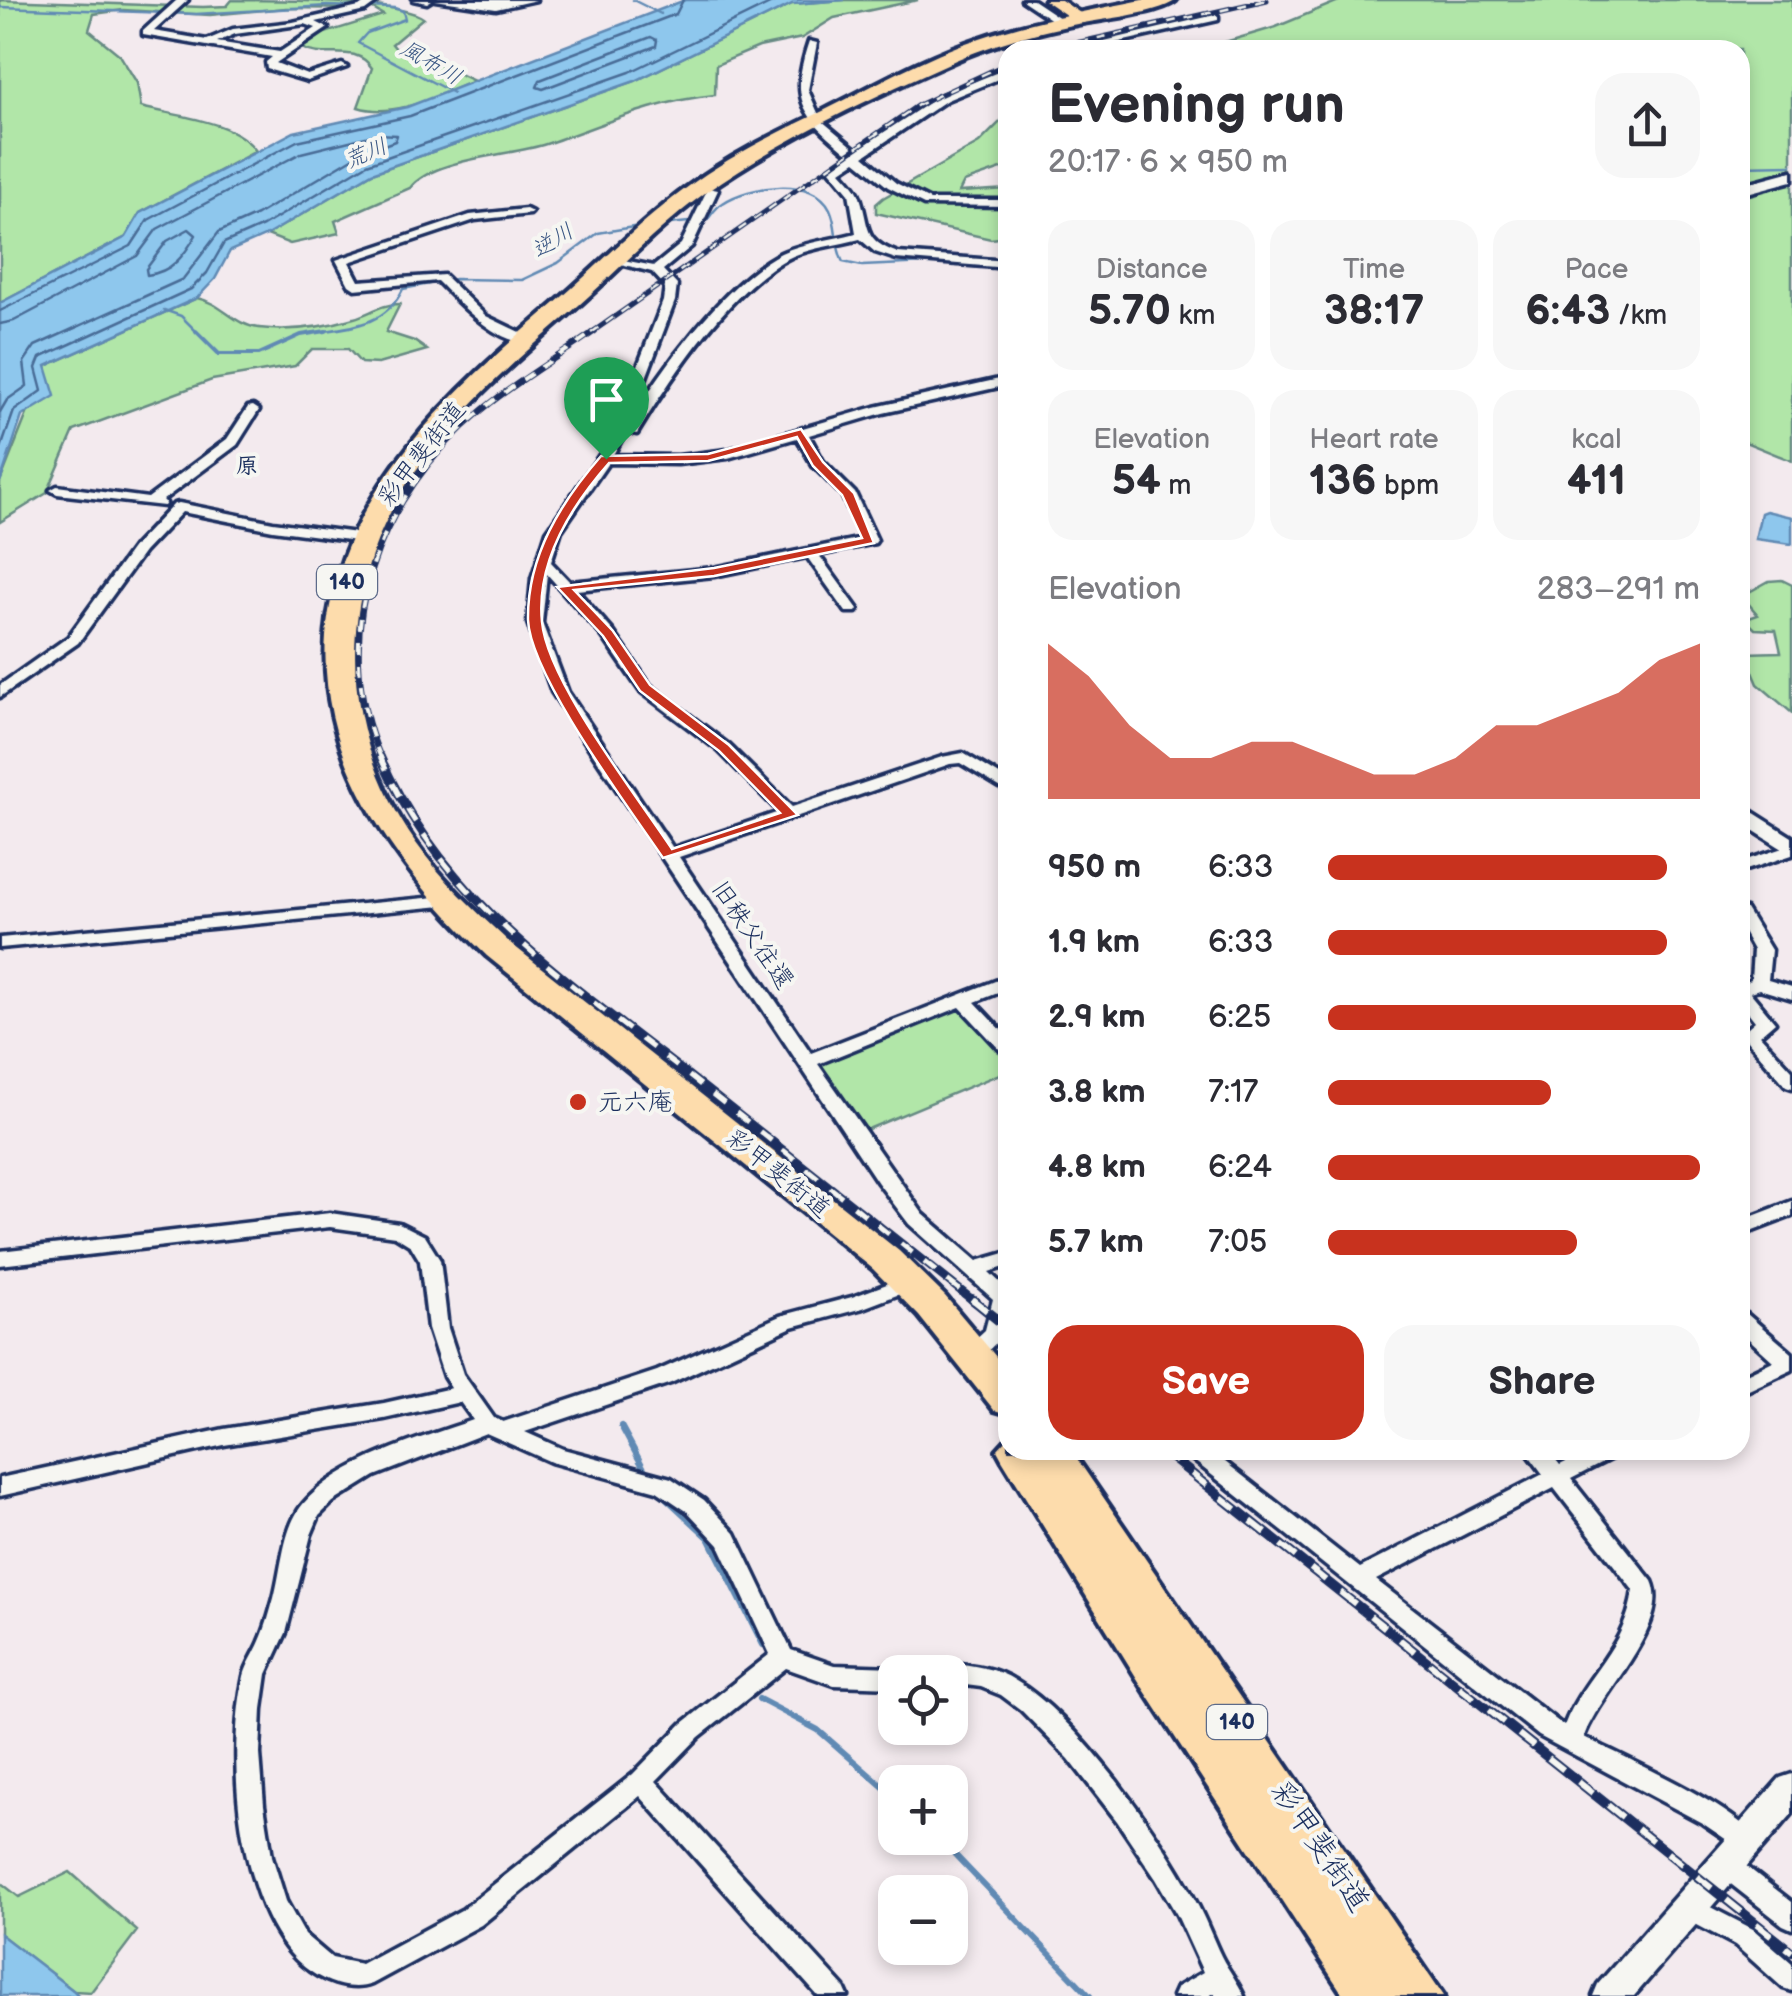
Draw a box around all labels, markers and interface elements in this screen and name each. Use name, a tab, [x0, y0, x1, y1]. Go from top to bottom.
water label: 風布川	[396, 35, 466, 91]
text: Evening run	[1048, 72, 1345, 139]
button: share	[1595, 73, 1700, 178]
water label: 荒川	[340, 133, 392, 175]
text: 20:17 · 6 × 950 m	[1048, 143, 1288, 182]
water label: 逆川	[527, 218, 579, 264]
text: Distance	[1096, 253, 1208, 286]
text: Time	[1343, 253, 1405, 286]
text: Pace	[1564, 253, 1628, 286]
text: 5.70	[1088, 286, 1171, 337]
text: 38:17	[1324, 286, 1424, 337]
text: 6:43	[1525, 286, 1610, 337]
text: km	[1171, 299, 1215, 332]
text: /km	[1610, 299, 1667, 332]
pin	[564, 357, 649, 460]
icon: arrive	[579, 372, 634, 427]
street label: 彩甲斐街道	[371, 395, 473, 513]
text: Elevation	[1093, 423, 1210, 456]
text: Heart rate	[1309, 423, 1439, 456]
text: kcal	[1571, 423, 1621, 456]
district label: 原	[236, 453, 258, 480]
text: 54	[1112, 456, 1161, 507]
text: 136	[1309, 456, 1376, 507]
text: 411	[1567, 456, 1626, 507]
text: m	[1161, 469, 1192, 502]
text: bpm	[1376, 469, 1439, 502]
road number: 140	[317, 565, 377, 599]
text: Elevation	[1048, 570, 1181, 609]
text: 283–291 m	[1537, 570, 1700, 609]
text: 950 m	[1048, 848, 1141, 887]
text: 6:33	[1208, 848, 1273, 887]
street label: 旧秩父往還	[704, 875, 800, 995]
text: 1.9 km	[1048, 923, 1140, 962]
text: 6:33	[1208, 923, 1273, 962]
text: 2.9 km	[1048, 998, 1146, 1037]
text: 6:25	[1208, 998, 1271, 1037]
text: 3.8 km	[1048, 1073, 1146, 1112]
text: 7:17	[1208, 1073, 1258, 1112]
place label: 元六庵	[598, 1087, 673, 1118]
marker: 元六庵	[567, 1091, 589, 1113]
street label: 彩甲斐街道	[720, 1123, 836, 1225]
text: 4.8 km	[1048, 1148, 1146, 1187]
text: 6:24	[1208, 1148, 1272, 1187]
text: 5.7 km	[1048, 1223, 1144, 1262]
text: 7:05	[1208, 1223, 1267, 1262]
button: Save	[1048, 1325, 1364, 1440]
button: Share	[1384, 1325, 1700, 1440]
map controls	[878, 1655, 968, 1965]
button: locate	[878, 1655, 968, 1745]
road number: 140	[1207, 1705, 1267, 1739]
button: +	[878, 1765, 968, 1855]
street label: 彩甲斐街道	[1263, 1775, 1377, 1919]
button: −	[878, 1875, 968, 1965]

